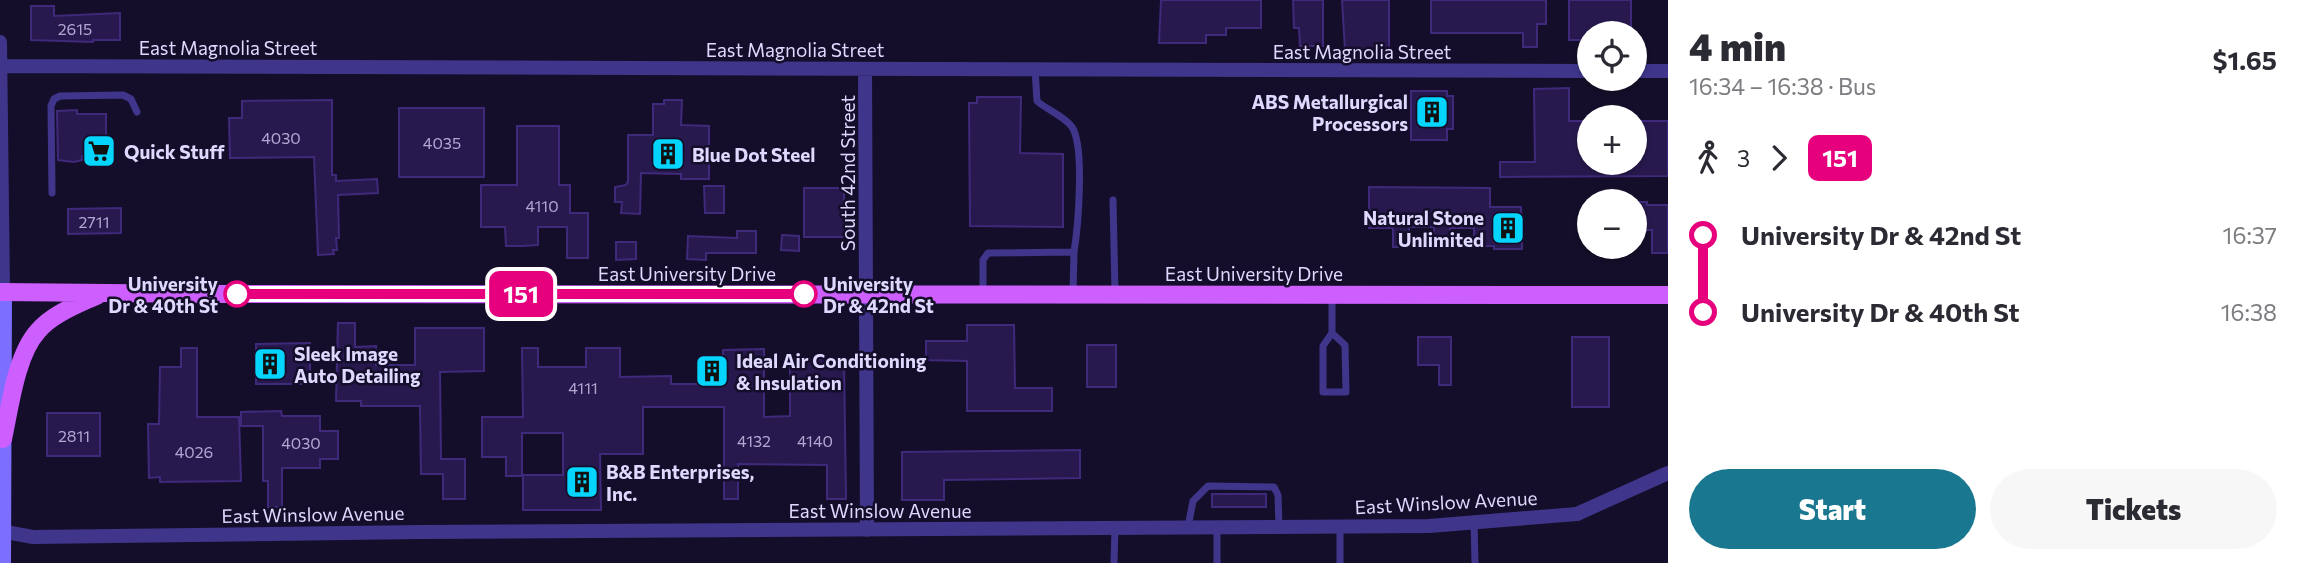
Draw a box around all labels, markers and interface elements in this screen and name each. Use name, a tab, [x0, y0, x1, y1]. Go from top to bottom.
house number: 2615	[58, 19, 92, 38]
map controls	[1577, 21, 1647, 259]
button: locate	[1577, 21, 1647, 91]
text: 4 min	[1689, 22, 1786, 69]
street label: East Magnolia Street	[139, 36, 318, 59]
street label: East Magnolia Street	[706, 38, 885, 61]
street label: East Magnolia Street	[1273, 40, 1452, 63]
text: $1.65	[2213, 44, 2277, 75]
text: 16:34 – 16:38 · Bus	[1689, 72, 1876, 100]
place label: ABS Metallurgical Processors	[1251, 90, 1408, 135]
building icon: ABS Metallurgical Processors	[1413, 93, 1451, 131]
street label: South 42nd Street	[836, 95, 859, 251]
button: +	[1577, 105, 1647, 175]
house number: 4030	[261, 128, 301, 147]
supermarket icon: Quick Stuff	[80, 132, 118, 170]
house number: 4035	[423, 133, 461, 152]
building icon: Blue Dot Steel	[649, 135, 687, 173]
icon: walk	[1689, 139, 1727, 177]
icon: forward	[1760, 139, 1798, 177]
place label: Quick Stuff	[124, 140, 225, 163]
place label: Blue Dot Steel	[692, 143, 815, 166]
text: 151	[1822, 143, 1858, 172]
text: 3	[1737, 144, 1750, 172]
button: −	[1577, 189, 1647, 259]
house number: 4110	[525, 196, 559, 215]
place label: Natural Stone Unlimited	[1363, 206, 1484, 251]
building icon: Natural Stone Unlimited	[1489, 209, 1527, 247]
house number: 2711	[79, 212, 109, 231]
text: University Dr & 42nd St	[1741, 219, 2021, 250]
text: 16:37	[2223, 221, 2277, 249]
street label: East University Drive	[598, 262, 776, 285]
street label: East University Drive	[1165, 262, 1343, 285]
line badge: 151	[481, 271, 561, 317]
place label: University Dr & 40th St	[108, 272, 219, 317]
place label: University Dr & 42nd St	[823, 272, 934, 317]
text: 151	[503, 279, 539, 308]
marker: University Dr & 40th St	[224, 281, 250, 307]
marker: University Dr & 42nd St	[791, 281, 817, 307]
text: University Dr & 40th St	[1741, 296, 2020, 327]
text: 16:38	[2221, 298, 2277, 326]
place label: Sleek Image Auto Detailing	[294, 342, 421, 387]
building icon: Sleek Image Auto Detailing	[251, 345, 289, 383]
place label: Ideal Air Conditioning & Insulation	[736, 349, 927, 394]
building icon: Ideal Air Conditioning & Insulation	[693, 352, 731, 390]
house number: 4111	[568, 378, 598, 397]
house number: 2811	[58, 426, 90, 445]
house number: 4132	[737, 431, 771, 450]
house number: 4140	[797, 431, 833, 450]
house number: 4030	[281, 433, 321, 452]
house number: 4026	[175, 442, 213, 461]
place label: B&B Enterprises, Inc.	[606, 460, 754, 505]
building icon: B&B Enterprises, Inc.	[563, 463, 601, 501]
button: Start	[1689, 469, 1976, 549]
button: Tickets	[1990, 469, 2277, 549]
street label: East Winslow Avenue	[1354, 486, 1538, 518]
street label: East Winslow Avenue	[788, 499, 972, 522]
street label: East Winslow Avenue	[221, 501, 405, 527]

